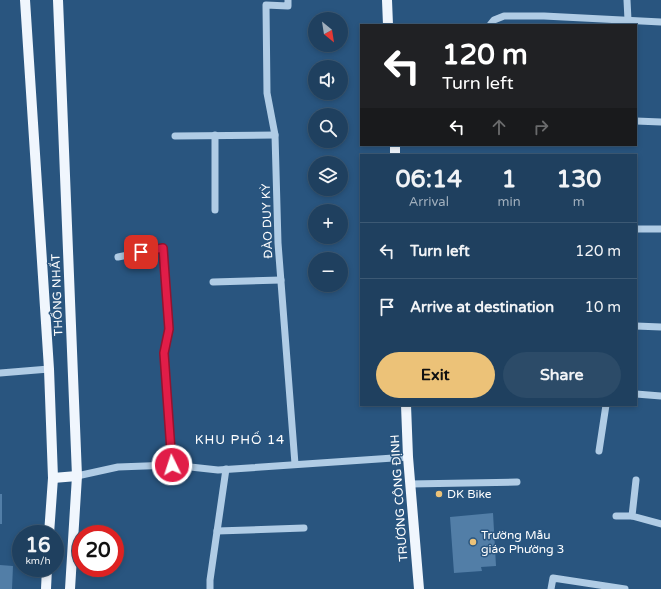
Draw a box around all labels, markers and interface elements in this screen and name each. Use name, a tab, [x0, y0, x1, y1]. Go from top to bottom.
north arrow	[308, 12, 348, 52]
map controls	[308, 12, 348, 292]
text: 120 m	[442, 38, 528, 72]
icon: left	[376, 40, 428, 92]
button: sound	[308, 60, 348, 100]
text: Turn left	[442, 72, 514, 94]
button: search	[308, 108, 348, 148]
icon: left	[446, 116, 468, 138]
icon: ahead	[488, 116, 510, 138]
icon: right	[530, 116, 552, 138]
button: layers	[308, 156, 348, 196]
text: 06:14	[396, 165, 462, 194]
text: 1	[502, 165, 517, 194]
text: 130	[556, 165, 601, 194]
street label: ĐÀO DUY KỲ	[259, 183, 275, 259]
text: Arrival	[409, 194, 449, 210]
text: min	[498, 194, 521, 210]
text: m	[573, 194, 585, 210]
button: +	[308, 204, 348, 244]
pin	[124, 235, 158, 269]
icon: left	[376, 240, 398, 262]
icon: arrive	[130, 241, 152, 263]
text: Turn left	[410, 242, 470, 260]
text: 120 m	[575, 242, 621, 260]
button: −	[308, 252, 348, 292]
street label: THỐNG NHẤT	[49, 253, 65, 336]
icon: arrive	[376, 296, 398, 318]
text: Arrive at destination	[410, 298, 554, 316]
text: 10 m	[584, 298, 621, 316]
button: Exit	[376, 352, 495, 398]
button: Share	[503, 352, 621, 398]
district label: KHU PHỐ 14	[195, 431, 285, 448]
street label: TRƯƠNG CÔNG ĐỊNH	[388, 434, 410, 562]
position arrow	[151, 444, 193, 486]
place label: DK Bike	[447, 487, 492, 501]
marker: DK Bike	[434, 489, 444, 499]
speed limit sign: 20	[72, 525, 124, 577]
place label: Trường Mẫu giáo Phường 3	[481, 528, 564, 556]
text: 16	[25, 534, 51, 558]
marker: Trường Mẫu giáo Phường 3	[468, 537, 478, 547]
text: km/h	[25, 555, 51, 567]

